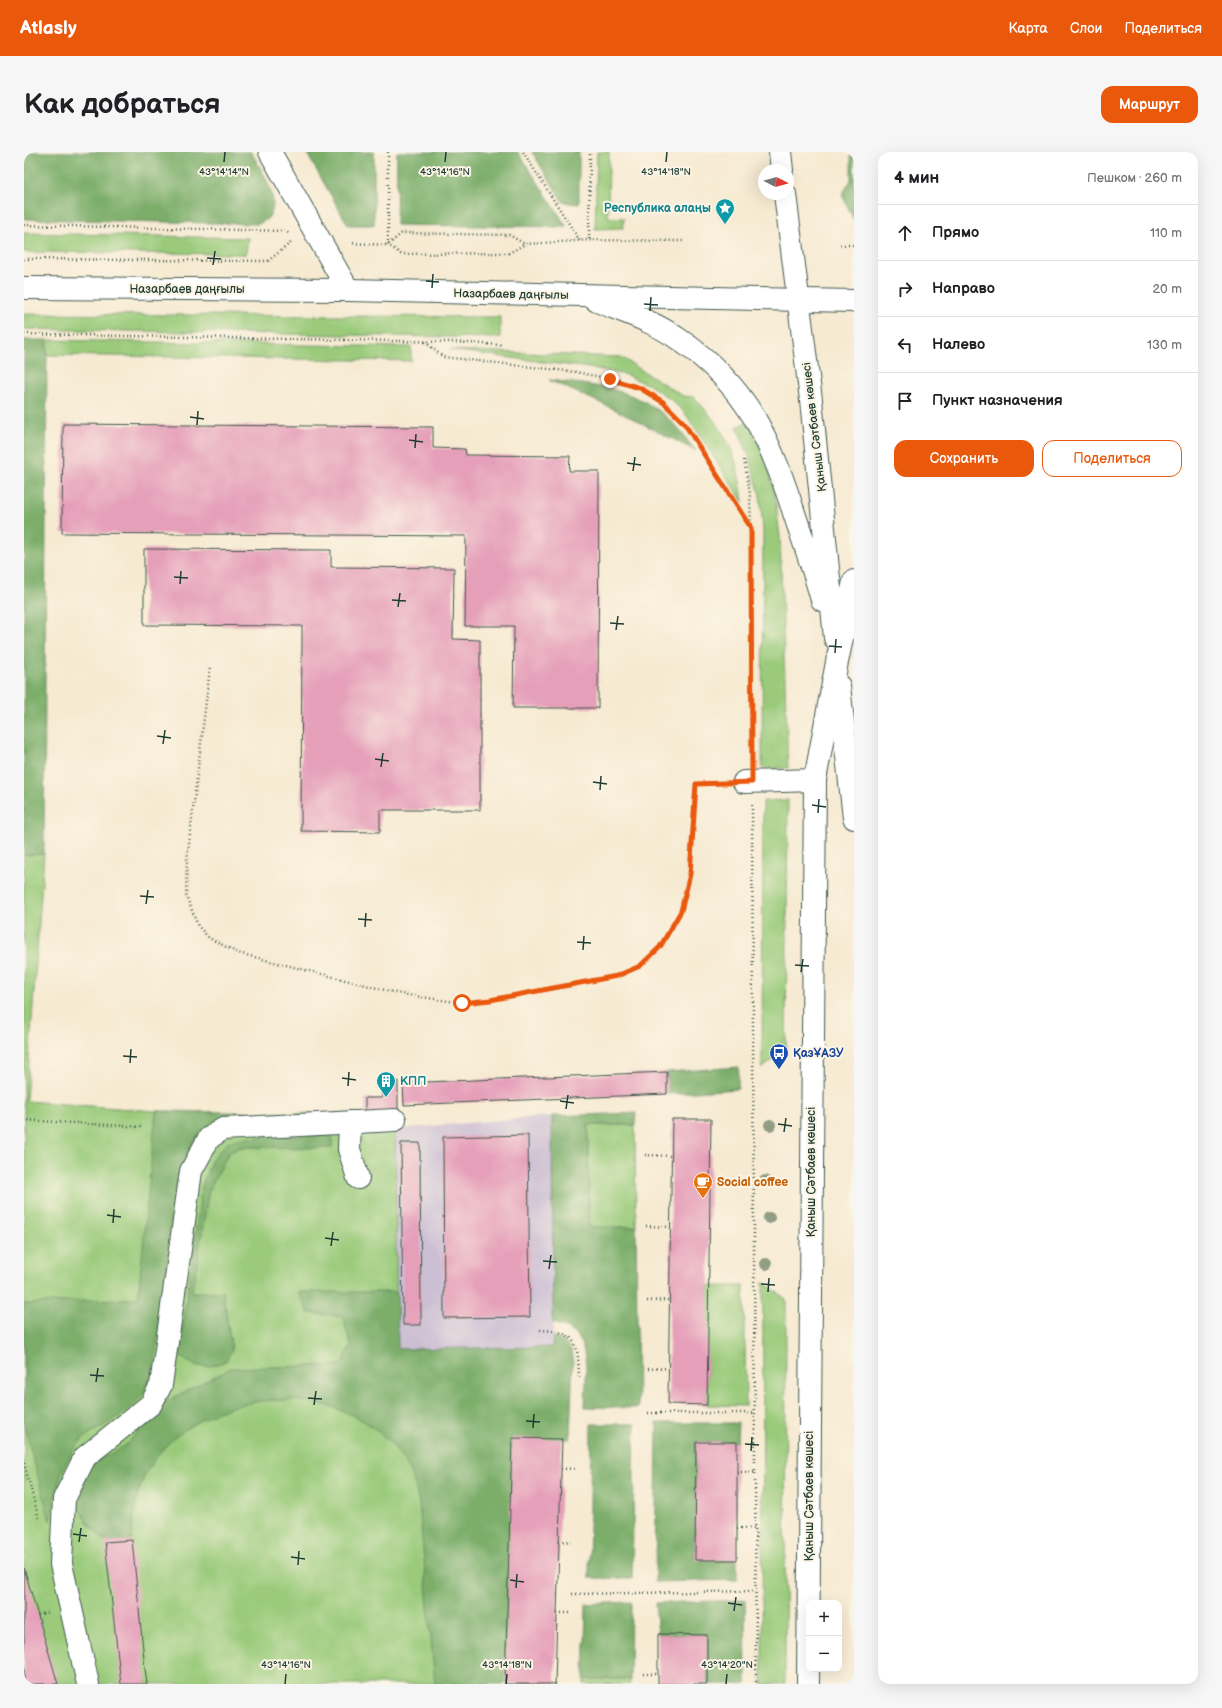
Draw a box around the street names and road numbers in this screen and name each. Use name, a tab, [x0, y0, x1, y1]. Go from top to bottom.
street label: Назарбаев даңғылы	[129, 282, 245, 297]
street label: Назарбаев даңғылы	[453, 286, 569, 303]
street label: Қаныш Сәтбаев көшесі	[799, 361, 830, 493]
street label: Қаныш Сәтбаев көшесі	[804, 1107, 819, 1237]
street label: Қаныш Сәтбаев көшесі	[802, 1431, 817, 1561]

